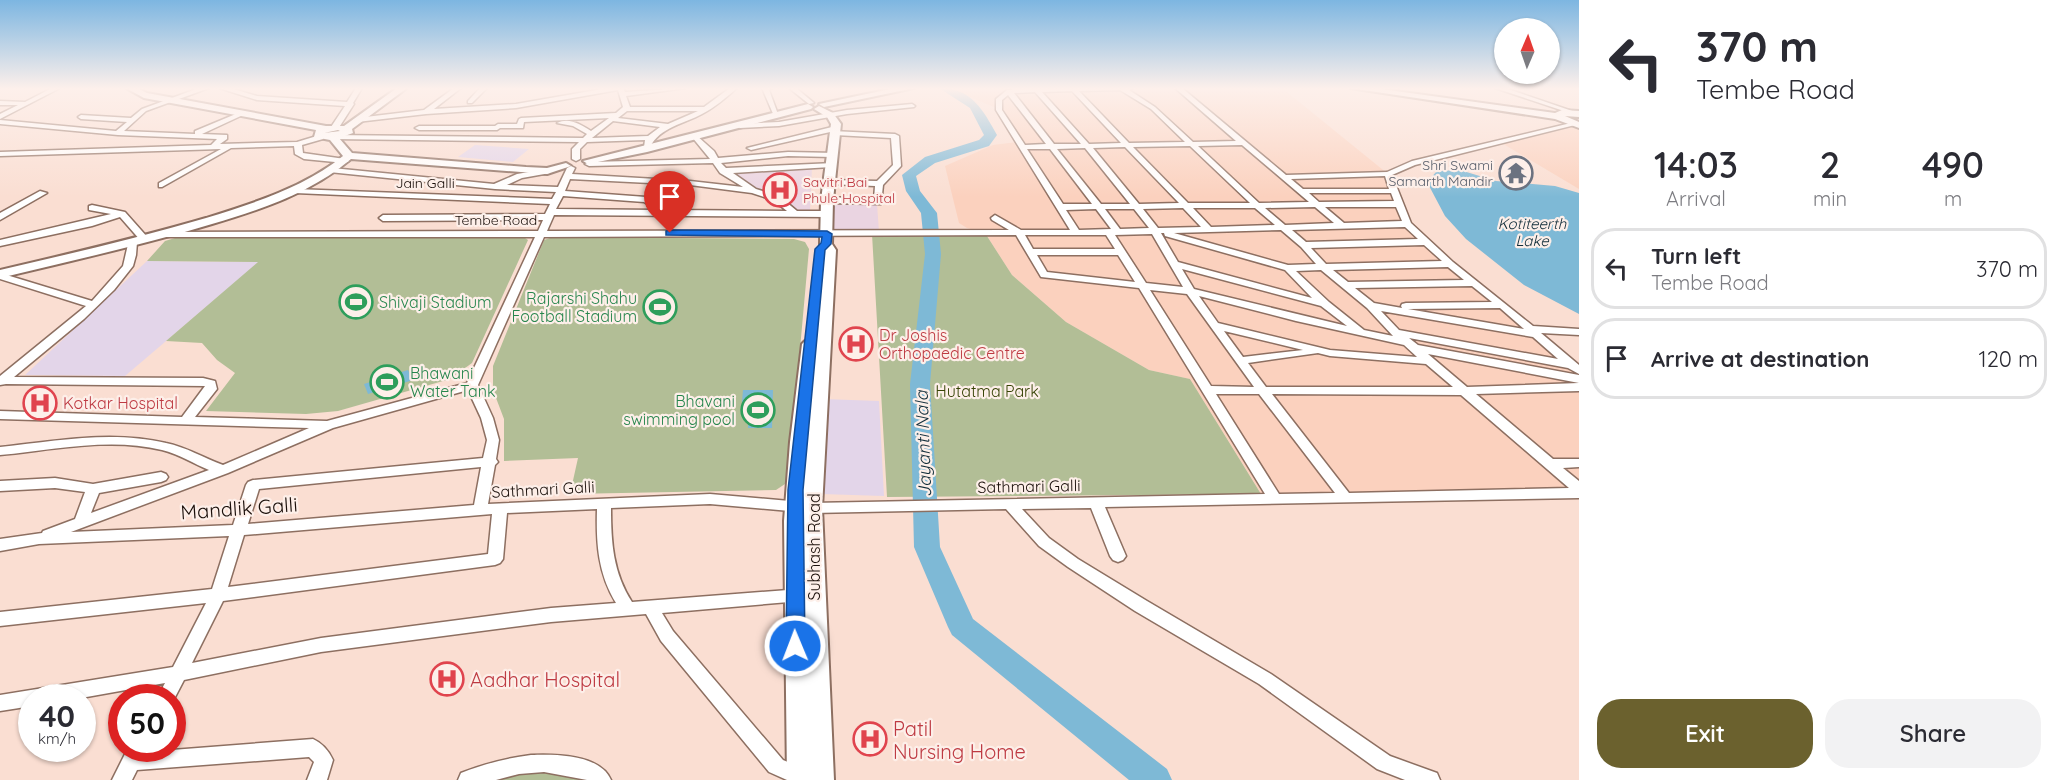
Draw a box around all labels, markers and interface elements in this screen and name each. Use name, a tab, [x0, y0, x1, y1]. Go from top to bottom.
north arrow	[1494, 18, 1560, 84]
map controls	[1494, 18, 1560, 84]
text: 370 m	[1696, 20, 1818, 73]
icon: left	[1597, 24, 1675, 102]
text: Tembe Road	[1696, 72, 1855, 106]
text: 14:03	[1654, 142, 1738, 187]
text: 2	[1820, 142, 1840, 187]
text: 490	[1922, 142, 1984, 187]
temple icon: Shri Swami Samarth Mandir	[1498, 155, 1534, 191]
place label: Shri Swami Samarth Mandir	[1388, 156, 1494, 190]
pin	[644, 171, 695, 233]
hospital icon: Savitri Bai Phule Hospital	[762, 172, 798, 208]
place label: Savitri Bai Phule Hospital	[803, 173, 895, 207]
street label: Jain Galli	[395, 174, 455, 192]
icon: arrive	[653, 180, 686, 213]
text: Arrival	[1666, 186, 1726, 211]
text: min	[1813, 186, 1847, 211]
text: m	[1944, 186, 1962, 211]
street label: Tembe Road	[455, 211, 537, 229]
water label: Kotiteerth Lake	[1498, 214, 1567, 250]
text: Turn left	[1651, 242, 1741, 270]
icon: left	[1600, 252, 1633, 285]
text: 370 m	[1976, 255, 2038, 283]
text: Tembe Road	[1651, 270, 1769, 295]
sports icon: Shivaji Stadium	[338, 284, 374, 320]
place label: Rajarshi Shahu Football Stadium	[511, 288, 637, 326]
sports icon: Rajarshi Shahu Football Stadium	[642, 289, 678, 325]
place label: Shivaji Stadium	[379, 292, 492, 312]
place label: Dr Joshis Orthopaedic Centre	[879, 325, 1025, 363]
hospital icon: Dr Joshis Orthopaedic Centre	[838, 326, 874, 362]
icon: arrive	[1600, 342, 1633, 375]
text: Arrive at destination	[1651, 345, 1869, 373]
text: 120 m	[1979, 345, 2038, 373]
place label: Bhawani Water Tank	[410, 363, 496, 401]
sports icon: Bhawani Water Tank	[369, 364, 405, 400]
park label: Hutatma Park	[935, 381, 1039, 401]
hospital icon: Kotkar Hospital	[22, 385, 58, 421]
water label: Jayanti Nala	[910, 389, 936, 498]
place label: Bhavani swimming pool	[623, 391, 735, 429]
sports icon: Bhavani swimming pool	[740, 392, 776, 428]
place label: Kotkar Hospital	[63, 393, 178, 413]
street label: Sathmari Galli	[977, 475, 1081, 497]
street label: Sathmari Galli	[491, 476, 595, 502]
street label: Mandlik Galli	[180, 491, 298, 525]
street label: Subhash Road	[804, 493, 824, 601]
position arrow	[763, 614, 827, 678]
hospital icon: Aadhar Hospital	[429, 661, 465, 697]
place label: Aadhar Hospital	[470, 667, 620, 692]
speed limit sign: 50	[108, 684, 186, 762]
text: 40	[39, 697, 75, 735]
button: Exit	[1597, 699, 1813, 768]
button: Share	[1825, 699, 2041, 768]
place label: Patil Nursing Home	[893, 716, 1026, 764]
hospital icon: Patil Nursing Home	[852, 721, 888, 757]
text: km/h	[38, 729, 76, 748]

